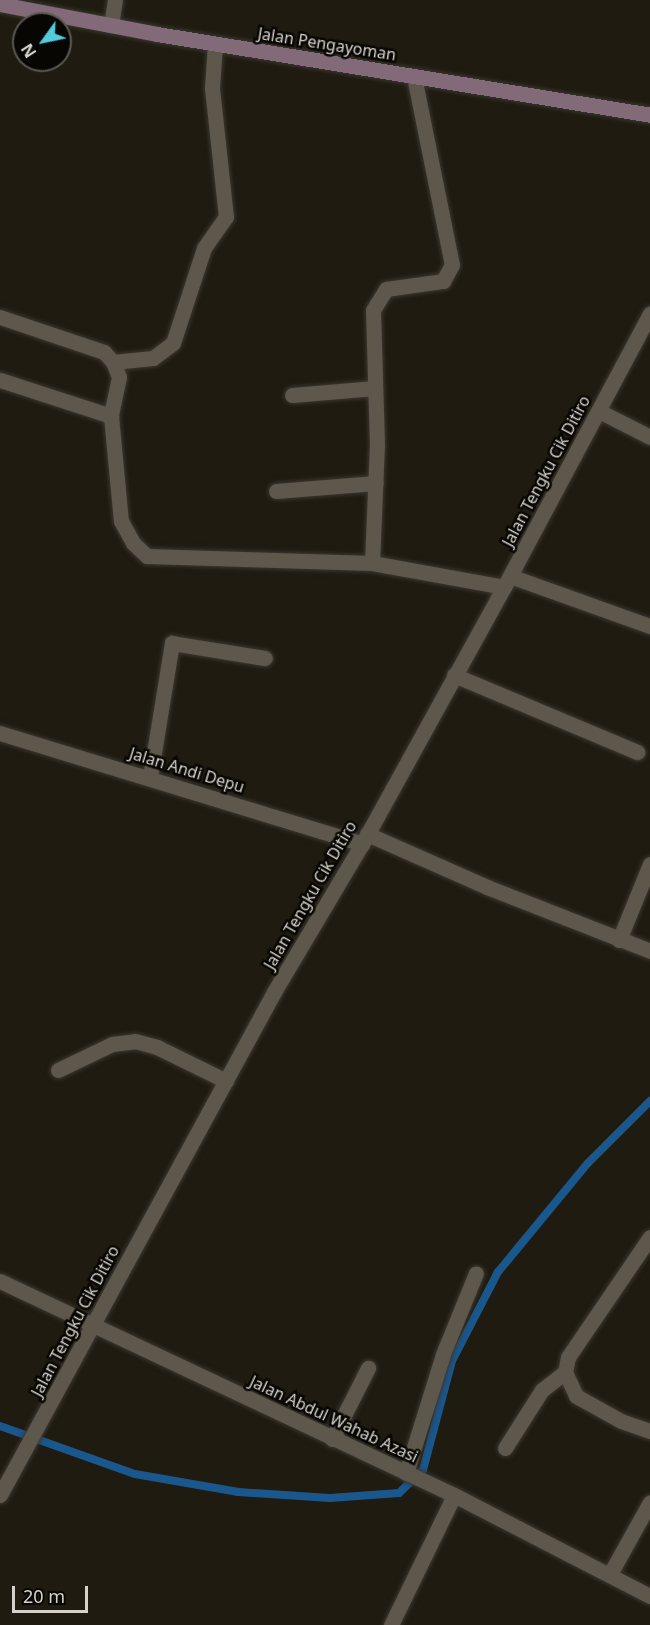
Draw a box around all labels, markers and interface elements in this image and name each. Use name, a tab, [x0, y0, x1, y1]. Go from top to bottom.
north arrow	[12, 12, 72, 72]
street label: Jalan Pengayoman	[257, 24, 397, 64]
text: N	[16, 39, 41, 62]
street label: Jalan Tengku Cik Ditiro	[498, 392, 594, 550]
street label: Jalan Andi Depu	[127, 743, 247, 797]
street label: Jalan Tengku Cik Ditiro	[260, 817, 360, 973]
street label: Jalan Tengku Cik Ditiro	[27, 1242, 123, 1400]
street label: Jalan Abdul Wahab Azasi	[247, 1372, 421, 1466]
scale bar	[15, 1574, 92, 1612]
text: 20 m	[23, 1584, 65, 1608]

